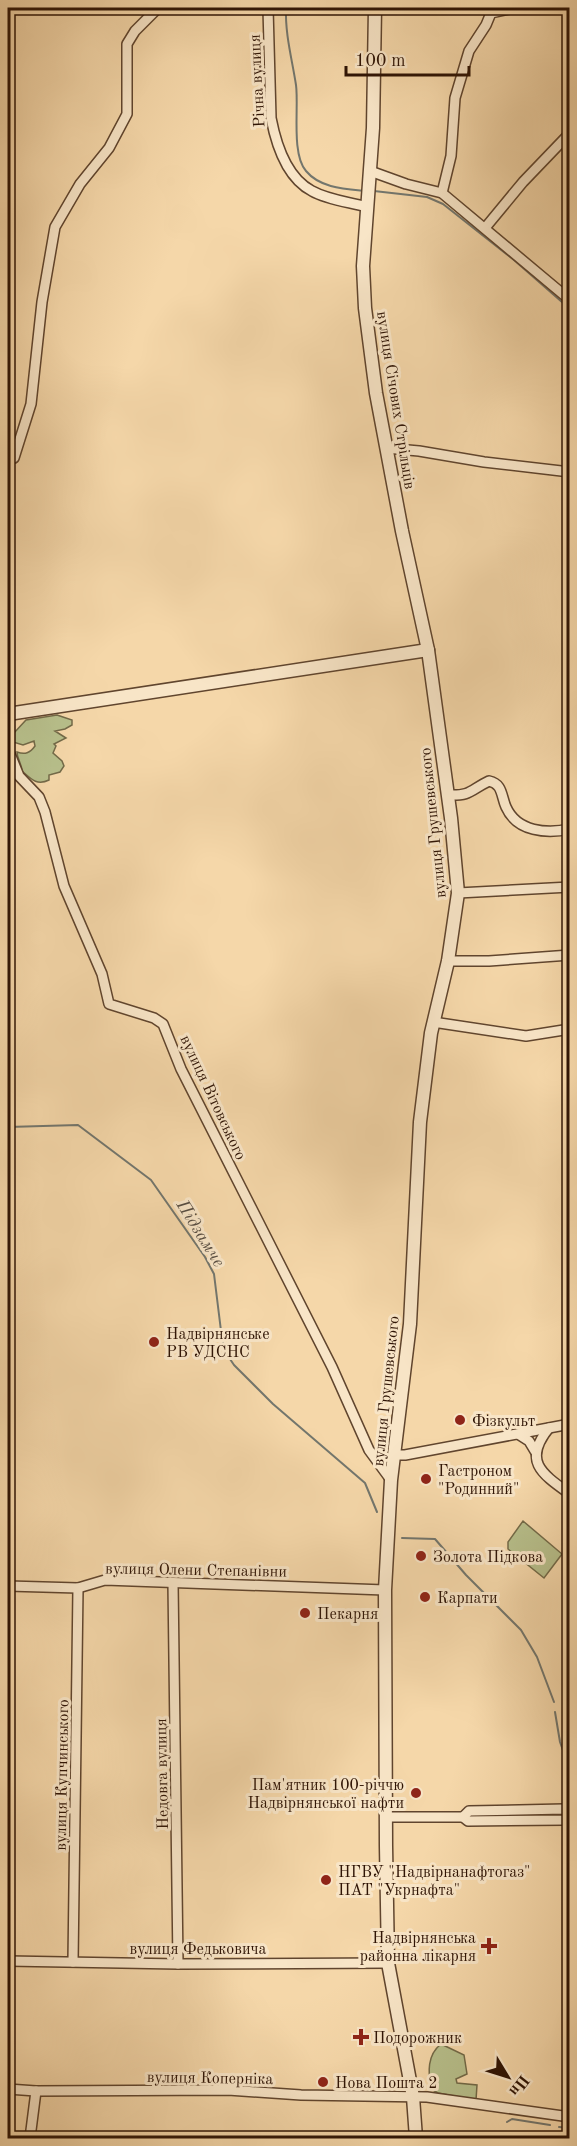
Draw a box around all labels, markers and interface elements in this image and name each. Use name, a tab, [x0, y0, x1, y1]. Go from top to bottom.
street label: Річна вулиця	[248, 34, 268, 128]
scale bar	[346, 39, 469, 77]
text: 100 m	[355, 52, 406, 70]
street label: вулиця Січових Стрільців	[373, 310, 417, 490]
street label: вулиця Грушевського	[418, 747, 450, 899]
street label: вулиця Вітовського	[176, 1033, 248, 1163]
water label: Підзамче	[172, 1196, 228, 1270]
street label: вулиця Грушевського	[371, 1315, 403, 1467]
place label: Надвірнянське РВ УДСНС	[166, 1327, 270, 1361]
marker: Надвірнянське РВ УДСНС	[147, 1335, 161, 1349]
marker: Фізкульт	[453, 1413, 467, 1427]
place label: Фізкульт	[472, 1414, 535, 1430]
place label: Гастроном "Родинний"	[438, 1464, 519, 1498]
marker: Гастроном "Родинний"	[419, 1472, 433, 1486]
marker: Золота Підкова	[414, 1549, 428, 1563]
place label: Золота Підкова	[433, 1550, 543, 1566]
street label: вулиця Олени Степанівни	[105, 1561, 287, 1581]
marker: Карпати	[418, 1590, 432, 1604]
place label: Карпати	[437, 1591, 498, 1607]
marker: Пекарня	[298, 1606, 312, 1620]
place label: Пекарня	[317, 1607, 378, 1623]
street label: вулиця Купчинського	[54, 1699, 72, 1851]
street label: Недовга вулиця	[154, 1718, 172, 1830]
place label: Пам'ятник 100-річчю Надвірнянської нафти	[247, 1778, 404, 1812]
marker: Пам'ятник 100-річчю Надвірнянської нафти	[409, 1786, 423, 1800]
place label: НГВУ "Надвірнанафтогаз" ПАТ "Укрнафта"	[338, 1865, 530, 1899]
marker: НГВУ "Надвірнанафтогаз" ПАТ "Укрнафта"	[319, 1873, 333, 1887]
place label: Надвірнянська районна лікарня	[360, 1931, 476, 1965]
marker: Надвірнянська районна лікарня	[480, 1937, 498, 1955]
street label: вулиця Федьковича	[130, 1942, 267, 1958]
marker: Подорожник	[354, 2030, 368, 2044]
place label: Подорожник	[373, 2031, 462, 2047]
north arrow	[478, 2047, 538, 2107]
street label: вулиця Коперніка	[147, 2070, 273, 2088]
text: Пн	[505, 2071, 531, 2099]
marker: Нова Пошта 2	[316, 2075, 330, 2089]
place label: Нова Пошта 2	[335, 2076, 438, 2092]

